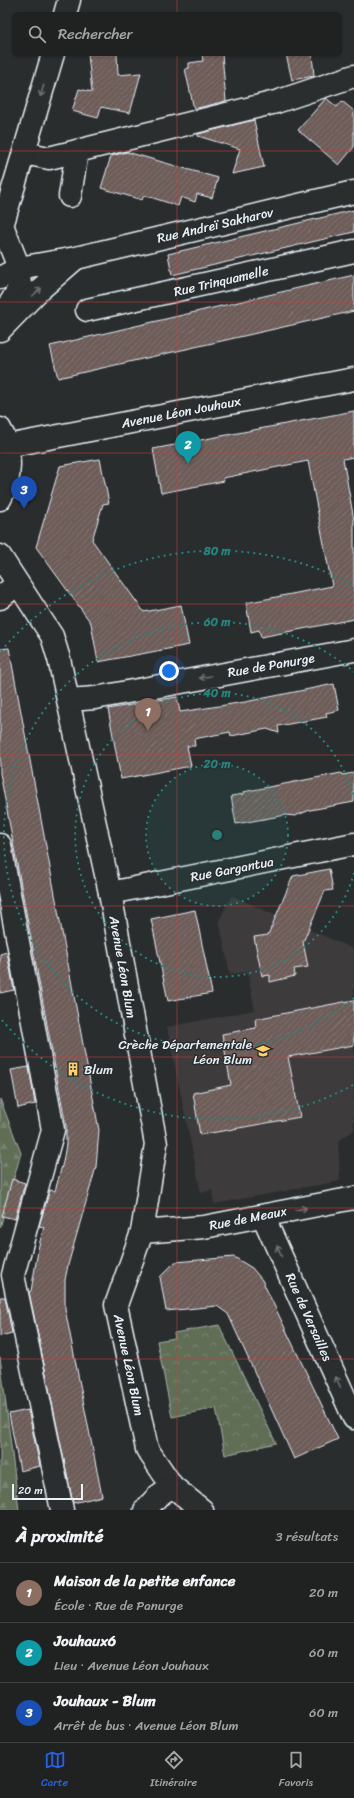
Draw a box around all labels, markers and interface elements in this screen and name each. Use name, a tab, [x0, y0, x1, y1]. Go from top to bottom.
search box	[12, 12, 342, 56]
text: Rechercher	[58, 21, 133, 47]
icon: search	[26, 23, 48, 45]
one-way arrow	[38, 85, 45, 98]
street label: Rue Andreï Sakharov	[155, 200, 276, 250]
street label: Rue Trinquamelle	[171, 259, 271, 303]
one-way arrow	[32, 288, 42, 297]
street label: Avenue Léon Jouhaux	[118, 389, 243, 435]
pin: 2	[175, 431, 201, 464]
pin: 3	[11, 476, 37, 509]
text: 80 m	[202, 540, 231, 562]
text: 60 m	[203, 611, 231, 633]
street label: Rue de Panurge	[226, 646, 316, 684]
your location	[159, 661, 179, 681]
one-way arrow	[199, 674, 212, 682]
text: 40 m	[202, 682, 231, 704]
pin: 1	[135, 698, 161, 731]
text: 20 m	[203, 753, 231, 775]
centre of rings	[210, 828, 224, 842]
street label: Rue Gargantua	[188, 850, 276, 888]
street label: Avenue Léon Blum	[103, 913, 143, 1020]
place label: Crèche Départementale Léon Blum	[118, 1033, 252, 1071]
school or university icon: Crèche Départementale Léon Blum	[255, 1043, 271, 1059]
place label: Blum	[84, 1058, 113, 1081]
building icon: Blum	[65, 1061, 81, 1077]
street label: Rue de Meaux	[207, 1199, 289, 1237]
one-way arrow	[294, 1204, 307, 1212]
one-way arrow	[275, 1245, 282, 1257]
street label: Rue de Versailles	[279, 1269, 339, 1366]
street label: Avenue Léon Blum	[107, 1311, 151, 1418]
one-way arrow	[334, 1377, 341, 1389]
text: 20 m	[18, 1481, 43, 1500]
scale bar	[12, 1482, 83, 1501]
text: À proximité	[16, 1521, 103, 1551]
text: 3 résultats	[276, 1525, 338, 1548]
text: Maison de la petite enfance	[54, 1568, 236, 1594]
text: 1	[26, 1581, 32, 1604]
text: 20 m	[309, 1581, 338, 1604]
text: École · Rue de Panurge	[54, 1594, 183, 1617]
text: Jouhaux6	[54, 1628, 116, 1654]
text: 2	[25, 1641, 33, 1664]
text: 60 m	[309, 1641, 338, 1664]
text: Lieu · Avenue Léon Jouhaux	[54, 1654, 209, 1677]
text: Jouhaux - Blum	[54, 1688, 156, 1714]
text: 3	[25, 1701, 33, 1724]
text: 60 m	[309, 1701, 338, 1724]
text: Arrêt de bus · Avenue Léon Blum	[54, 1714, 238, 1737]
tab: Carte	[41, 1749, 68, 1792]
tab: Itinéraire	[150, 1749, 197, 1792]
tab: Favoris	[279, 1749, 313, 1792]

